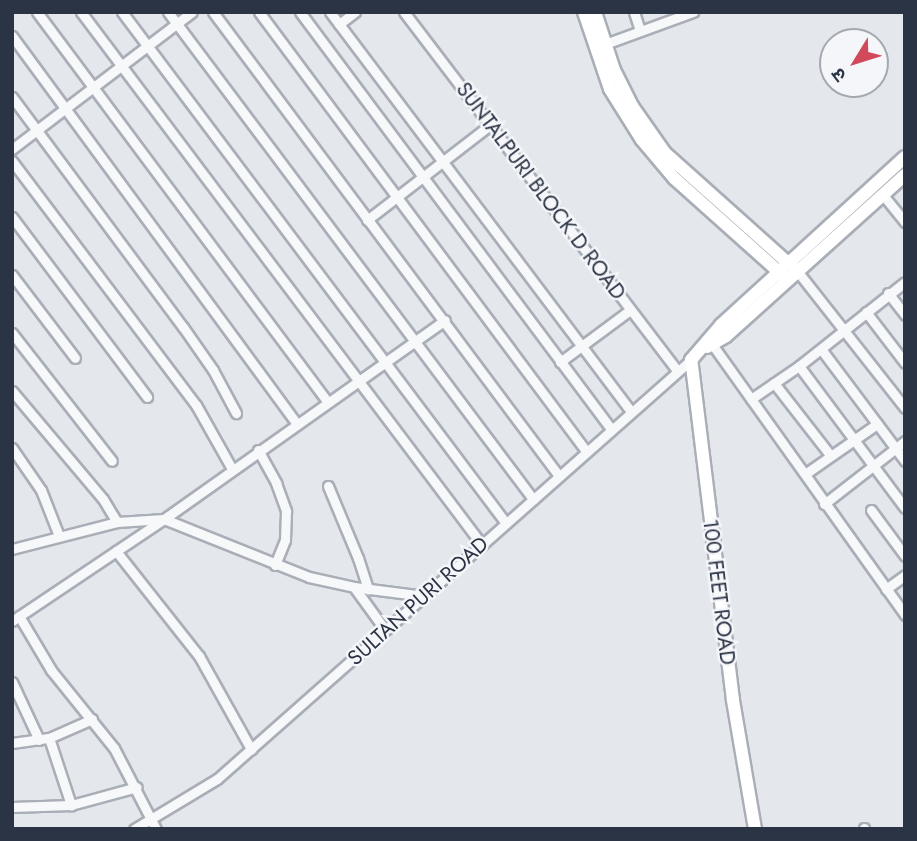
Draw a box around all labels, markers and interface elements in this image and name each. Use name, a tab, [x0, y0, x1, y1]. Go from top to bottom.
north arrow	[819, 28, 889, 98]
text: उ	[825, 62, 853, 88]
street label: SUNTALPURI BLOCK D ROAD	[451, 77, 631, 305]
street label: 100 FEET ROAD	[698, 518, 740, 666]
street label: SULTAN PURI ROAD	[343, 531, 493, 671]

